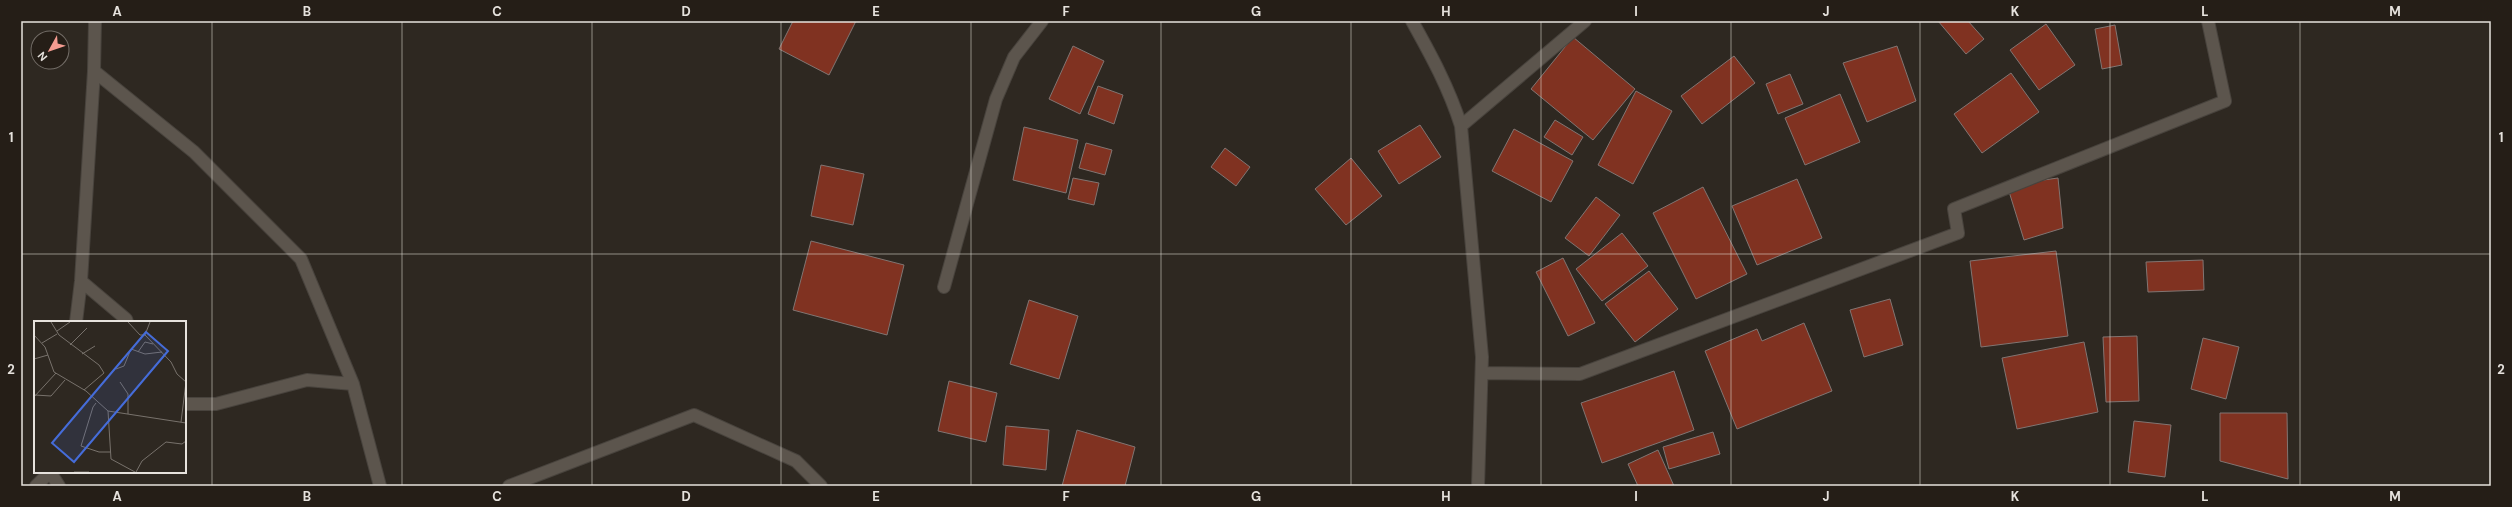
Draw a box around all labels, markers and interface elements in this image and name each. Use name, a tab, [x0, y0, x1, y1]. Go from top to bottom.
text: A	[112, 3, 122, 20]
text: B	[303, 3, 311, 20]
text: C	[492, 3, 502, 20]
text: D	[681, 3, 691, 20]
text: E	[872, 3, 880, 20]
text: F	[1062, 3, 1070, 20]
text: G	[1251, 3, 1261, 20]
text: H	[1441, 3, 1451, 20]
text: I	[1634, 3, 1638, 20]
text: J	[1822, 3, 1830, 20]
text: K	[2011, 3, 2020, 20]
text: L	[2201, 3, 2209, 20]
text: M	[2389, 3, 2401, 20]
north arrow	[30, 30, 70, 70]
text: N	[34, 49, 50, 64]
text: 1	[9, 129, 13, 146]
text: 1	[2499, 129, 2503, 146]
inset map	[34, 321, 186, 473]
text: 2	[7, 361, 15, 378]
text: 2	[2497, 361, 2505, 378]
text: A	[112, 488, 122, 505]
text: B	[303, 488, 311, 505]
text: C	[492, 488, 502, 505]
text: D	[681, 488, 691, 505]
text: E	[872, 488, 880, 505]
text: F	[1062, 488, 1070, 505]
text: G	[1251, 488, 1261, 505]
text: H	[1441, 488, 1451, 505]
text: I	[1634, 488, 1638, 505]
text: J	[1822, 488, 1830, 505]
text: K	[2011, 488, 2020, 505]
text: L	[2201, 488, 2209, 505]
text: M	[2389, 488, 2401, 505]

